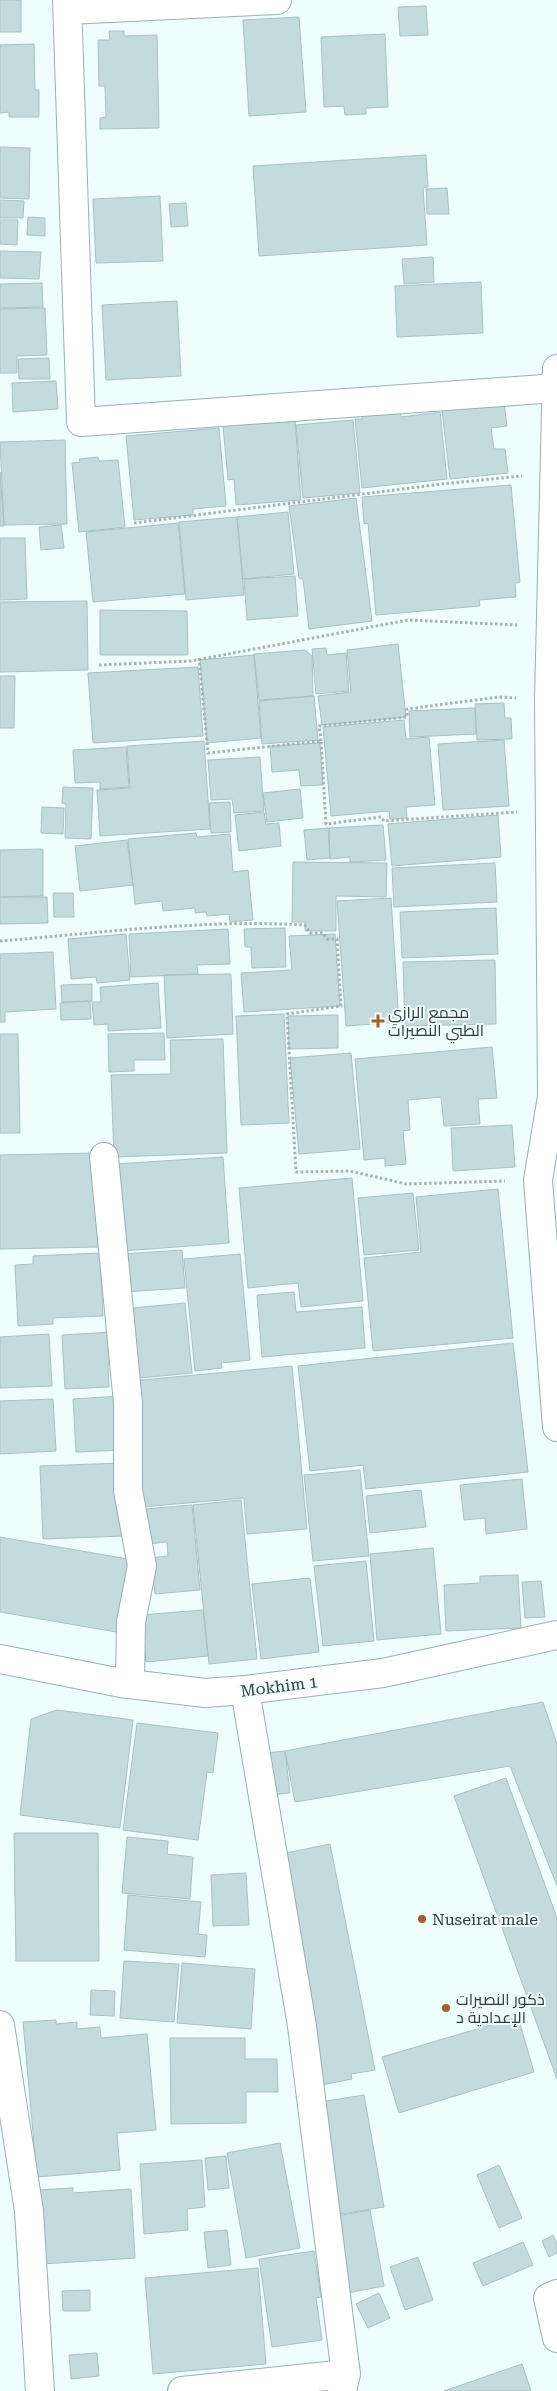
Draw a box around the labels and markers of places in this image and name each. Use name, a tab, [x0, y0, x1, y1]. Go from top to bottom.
place label: مجمع الرازي الطبي النصيرات	[388, 1003, 484, 1044]
marker: مجمع الرازي الطبي النصيرات	[372, 1015, 384, 1027]
place label: Nuseirat male	[432, 1910, 538, 1929]
marker: Nuseirat male	[416, 1913, 428, 1925]
place label: ذكور النصيرات الإعدادية د	[456, 1990, 545, 2027]
marker: ذكور النصيرات الإعدادية د	[440, 2002, 452, 2014]

